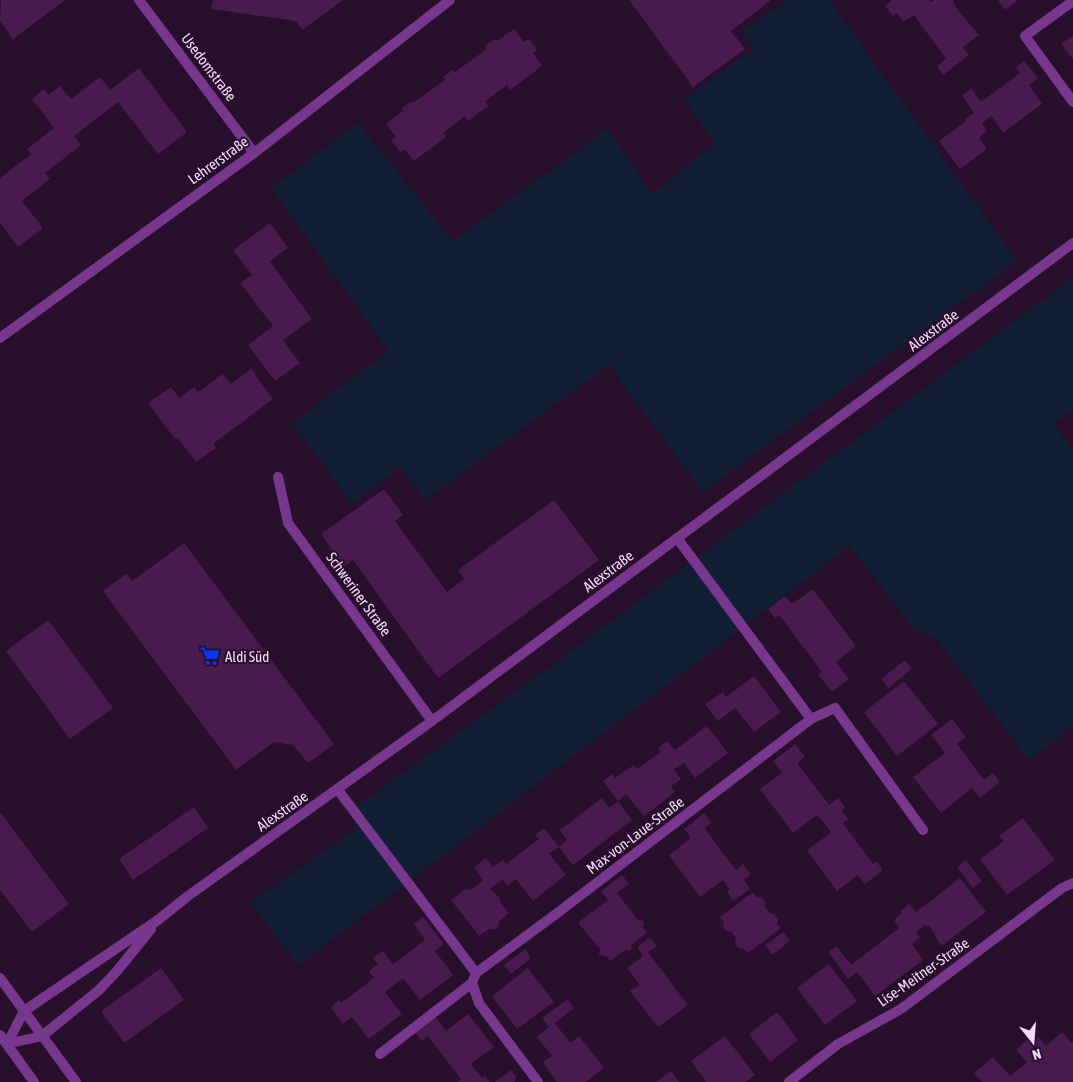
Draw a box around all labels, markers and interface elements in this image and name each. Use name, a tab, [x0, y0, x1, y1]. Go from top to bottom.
street label: Usedomstraße	[178, 30, 240, 104]
street label: Lehrerstraße	[185, 132, 252, 187]
street label: Alexstraße	[905, 306, 962, 354]
street label: Alexstraße	[580, 547, 637, 595]
street label: Schweriner Straße	[323, 549, 395, 639]
supermarket icon: Aldi Süd	[199, 645, 221, 667]
place label: Aldi Süd	[225, 648, 269, 665]
street label: Alexstraße	[253, 787, 311, 835]
street label: Max-von-Laue-Straße	[583, 793, 687, 877]
street label: Lise-Meitner-Straße	[874, 934, 972, 1010]
north arrow	[1008, 1017, 1058, 1067]
text: N	[1031, 1046, 1043, 1063]

